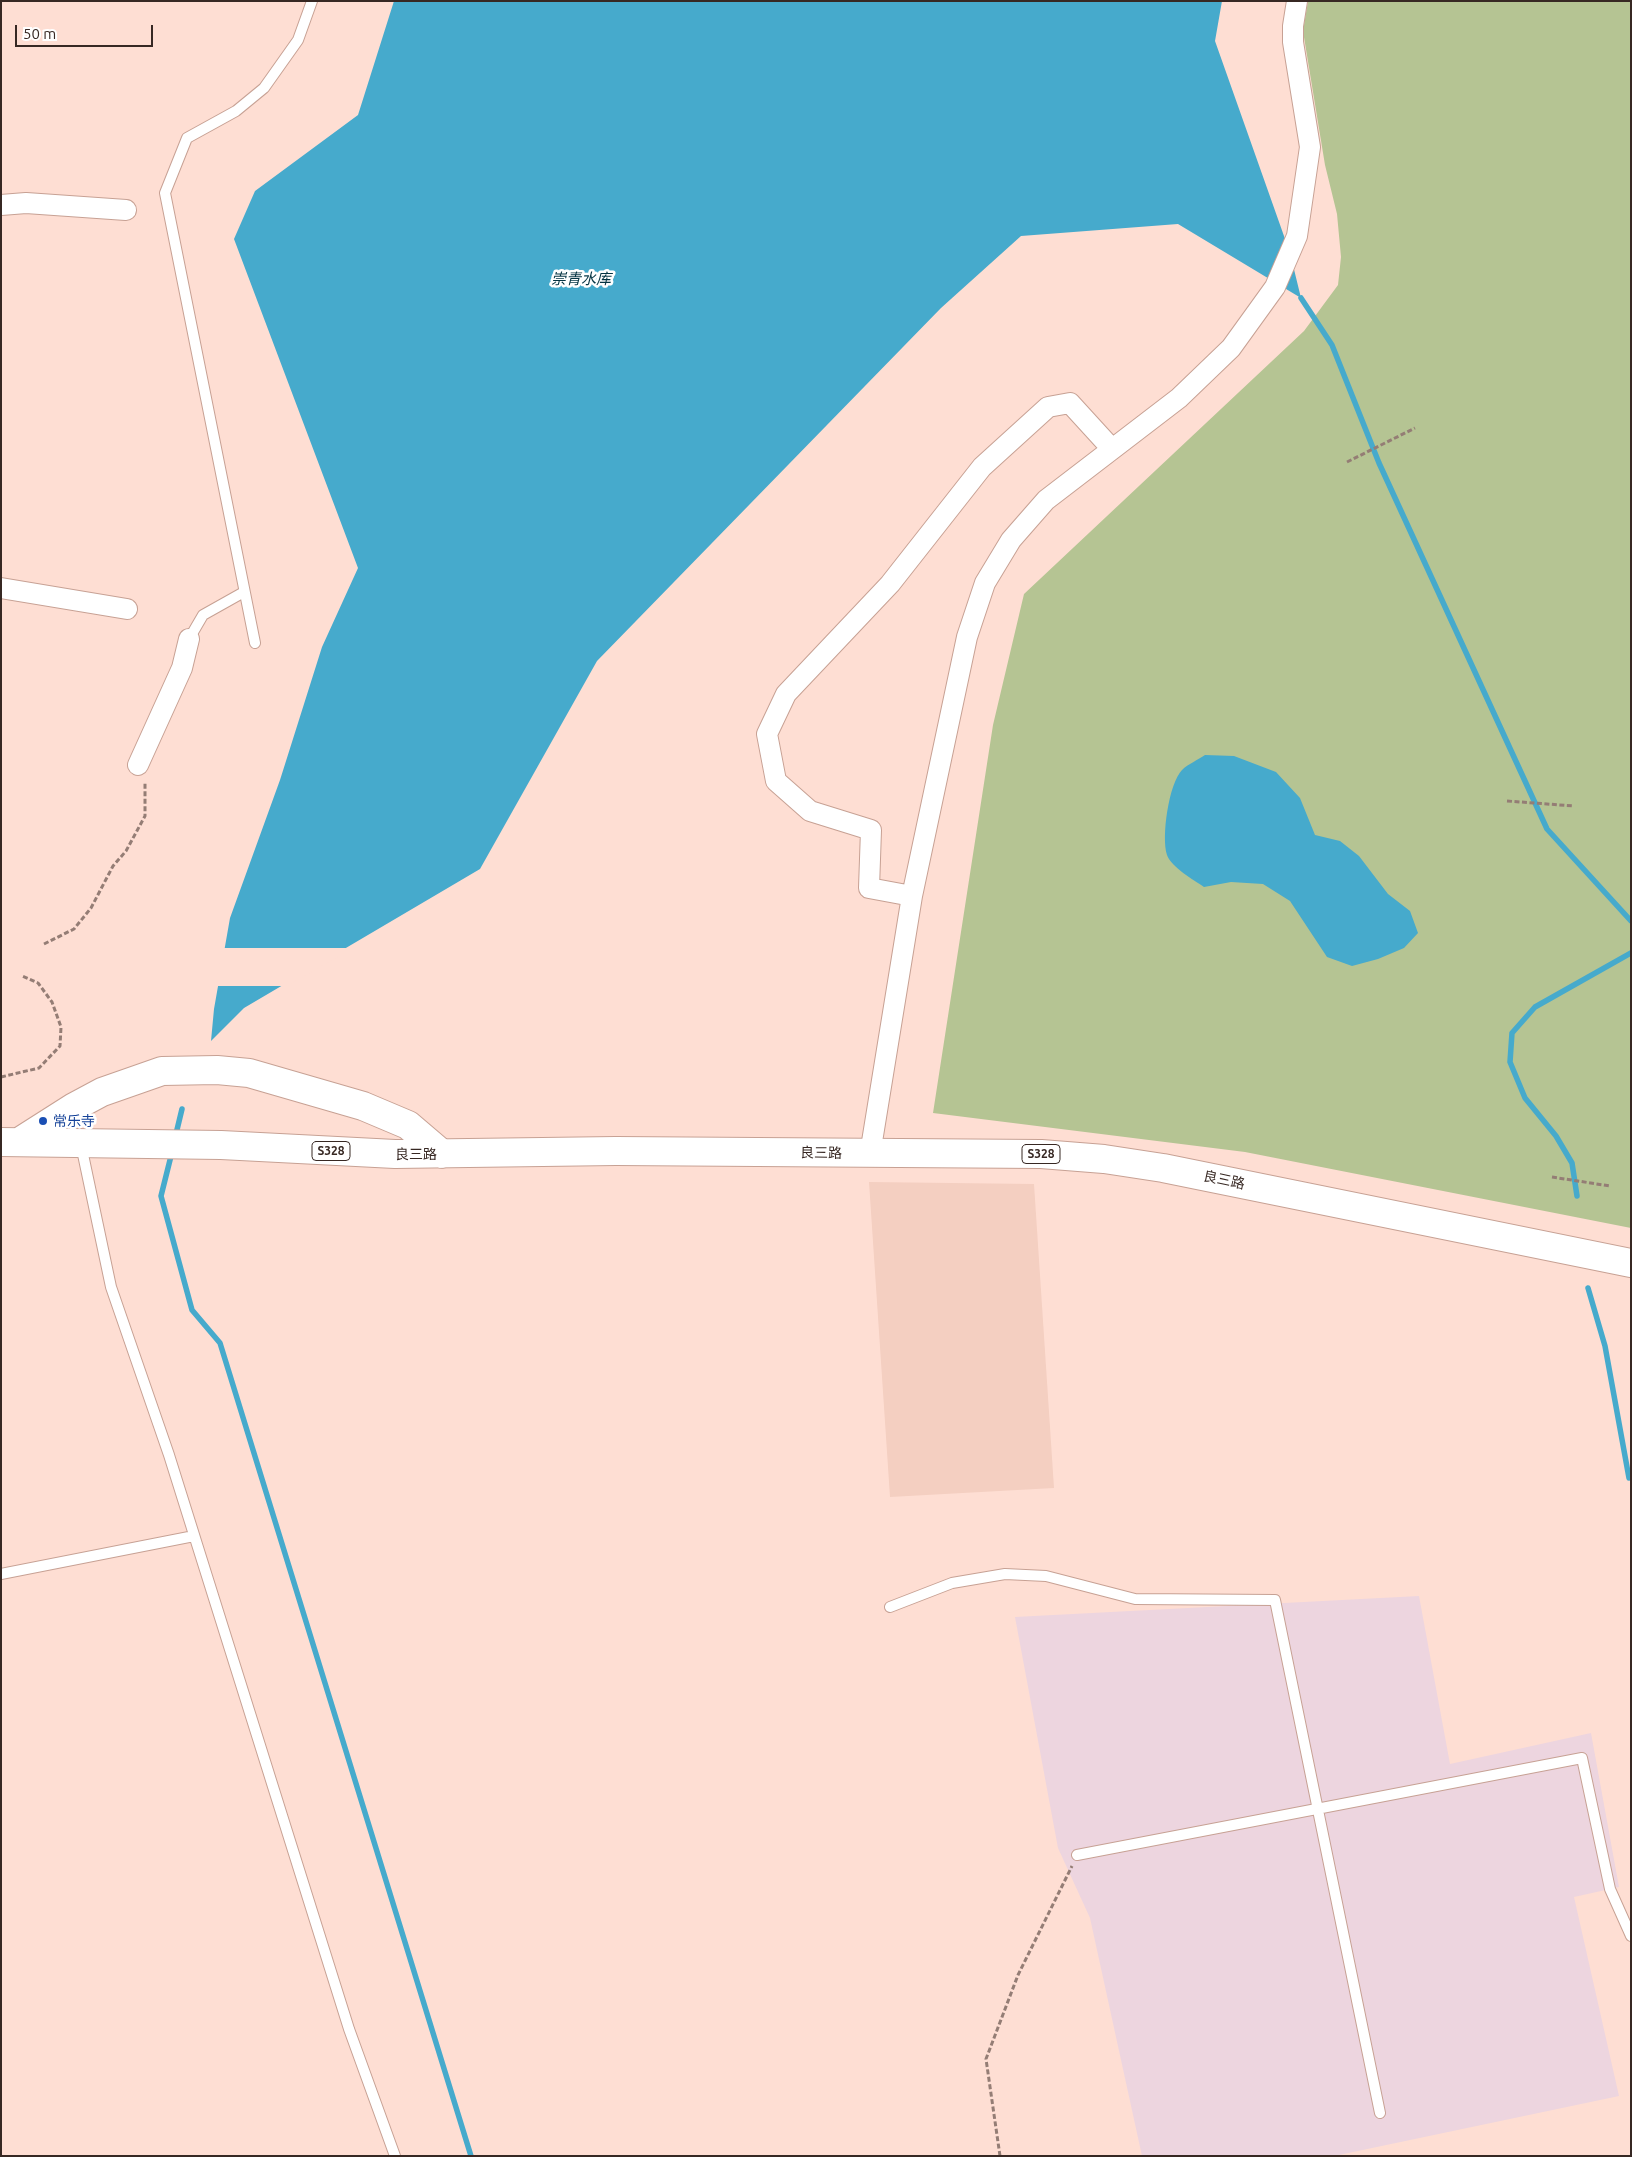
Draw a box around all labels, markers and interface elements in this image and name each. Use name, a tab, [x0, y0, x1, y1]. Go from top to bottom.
scale bar	[18, 15, 155, 47]
text: 50 m	[23, 25, 56, 42]
water label: 崇青水库	[551, 270, 611, 288]
place label: 常乐寺	[53, 1113, 95, 1129]
marker: 常乐寺	[37, 1115, 49, 1127]
road number: S328	[312, 1142, 350, 1160]
street label: 良三路	[800, 1144, 842, 1162]
road number: S328	[1022, 1144, 1060, 1164]
street label: 良三路	[395, 1146, 437, 1162]
street label: 良三路	[1202, 1167, 1246, 1193]

